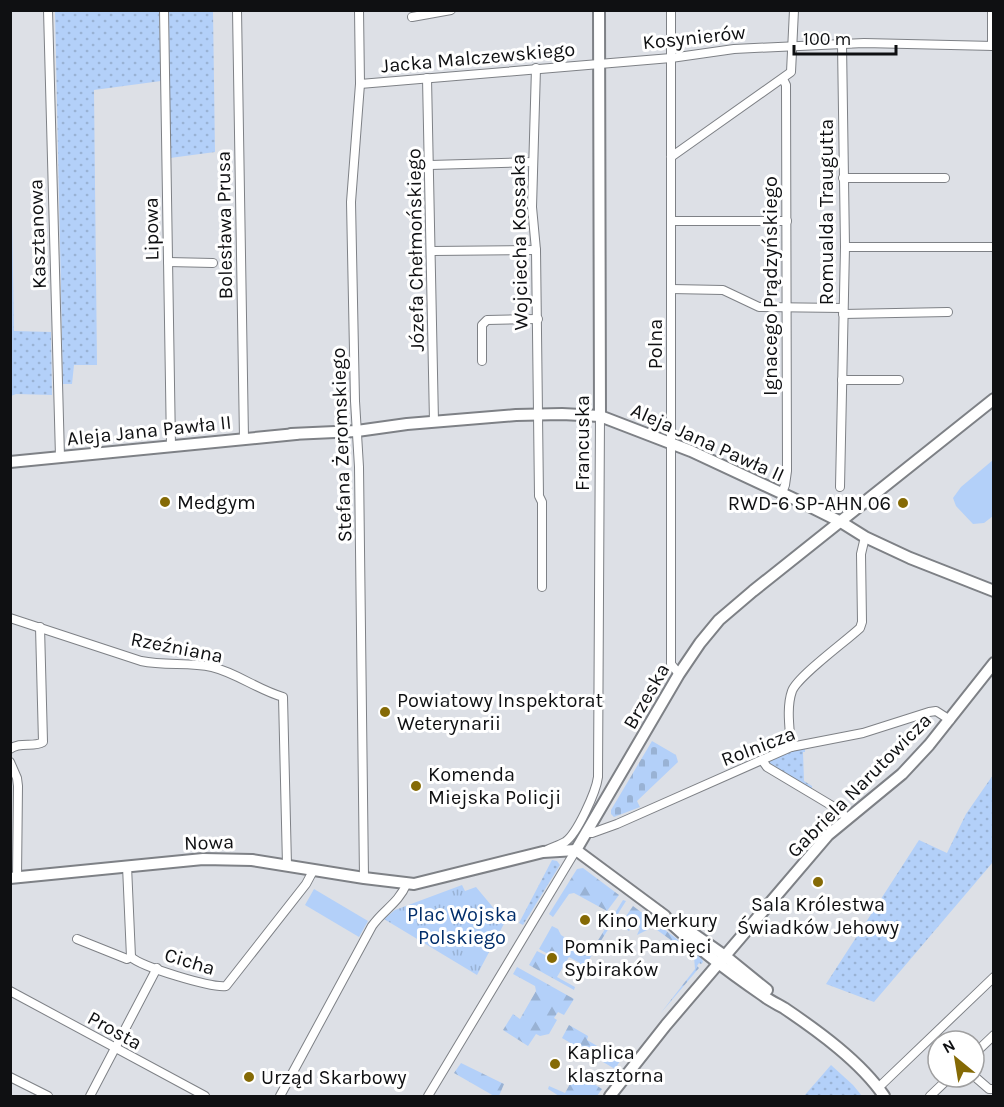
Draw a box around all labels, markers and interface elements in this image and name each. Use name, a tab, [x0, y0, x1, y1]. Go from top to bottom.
scale bar	[794, 18, 896, 56]
street label: Kosynierów	[641, 21, 747, 54]
text: 100 m	[803, 28, 851, 50]
street label: Jacka Malczewskiego	[380, 38, 576, 77]
street label: Romualda Traugutta	[815, 119, 838, 305]
street label: Józefa Chełmońskiego	[402, 148, 429, 352]
street label: Bolesława Prusa	[212, 151, 237, 299]
street label: Wojciecha Kossaka	[506, 154, 533, 330]
street label: Ignacego Prądzyńskiego	[759, 176, 782, 396]
street label: Kasztanowa	[24, 179, 51, 289]
street label: Lipowa	[139, 197, 164, 261]
street label: Polna	[644, 319, 667, 369]
street label: Stefana Żeromskiego	[327, 347, 356, 543]
street label: Francuska	[571, 395, 594, 491]
street label: Aleja Jana Pawła II	[628, 398, 788, 487]
street label: Aleja Jana Pawła II	[66, 410, 233, 451]
place label: Medgym	[177, 491, 256, 514]
place label: RWD-6 SP-AHN 06	[728, 492, 891, 515]
marker: Medgym	[158, 495, 172, 509]
marker: RWD-6 SP-AHN 06	[896, 496, 910, 510]
street label: Rzeźniana	[129, 627, 225, 668]
street label: Brzeska	[618, 659, 674, 733]
place label: Powiatowy Inspektorat Weterynarii	[397, 689, 604, 735]
marker: Powiatowy Inspektorat Weterynarii	[378, 705, 392, 719]
street label: Gabriela Narutowicza	[783, 709, 936, 862]
street label: Rolnicza	[718, 722, 799, 771]
place label: Komenda Miejska Policji	[428, 763, 561, 809]
marker: Komenda Miejska Policji	[409, 779, 423, 793]
street label: Nowa	[184, 830, 234, 855]
marker: Sala Królestwa Świadków Jehowy	[811, 875, 825, 889]
place label: Sala Królestwa Świadków Jehowy	[737, 893, 899, 939]
park label: Plac Wojska Polskiego	[407, 903, 517, 949]
place label: Kino Merkury	[597, 909, 717, 932]
marker: Kino Merkury	[578, 913, 592, 927]
place label: Pomnik Pamięci Sybiraków	[564, 935, 712, 981]
street label: Cicha	[162, 943, 218, 980]
marker: Pomnik Pamięci Sybiraków	[545, 951, 559, 965]
street label: Prosta	[84, 1006, 146, 1055]
north arrow	[926, 1029, 986, 1089]
text: N	[939, 1035, 958, 1058]
place label: Kaplica klasztorna	[567, 1041, 664, 1087]
marker: Kaplica klasztorna	[548, 1057, 562, 1071]
place label: Urząd Skarbowy	[261, 1066, 407, 1089]
marker: Urząd Skarbowy	[242, 1070, 256, 1084]

